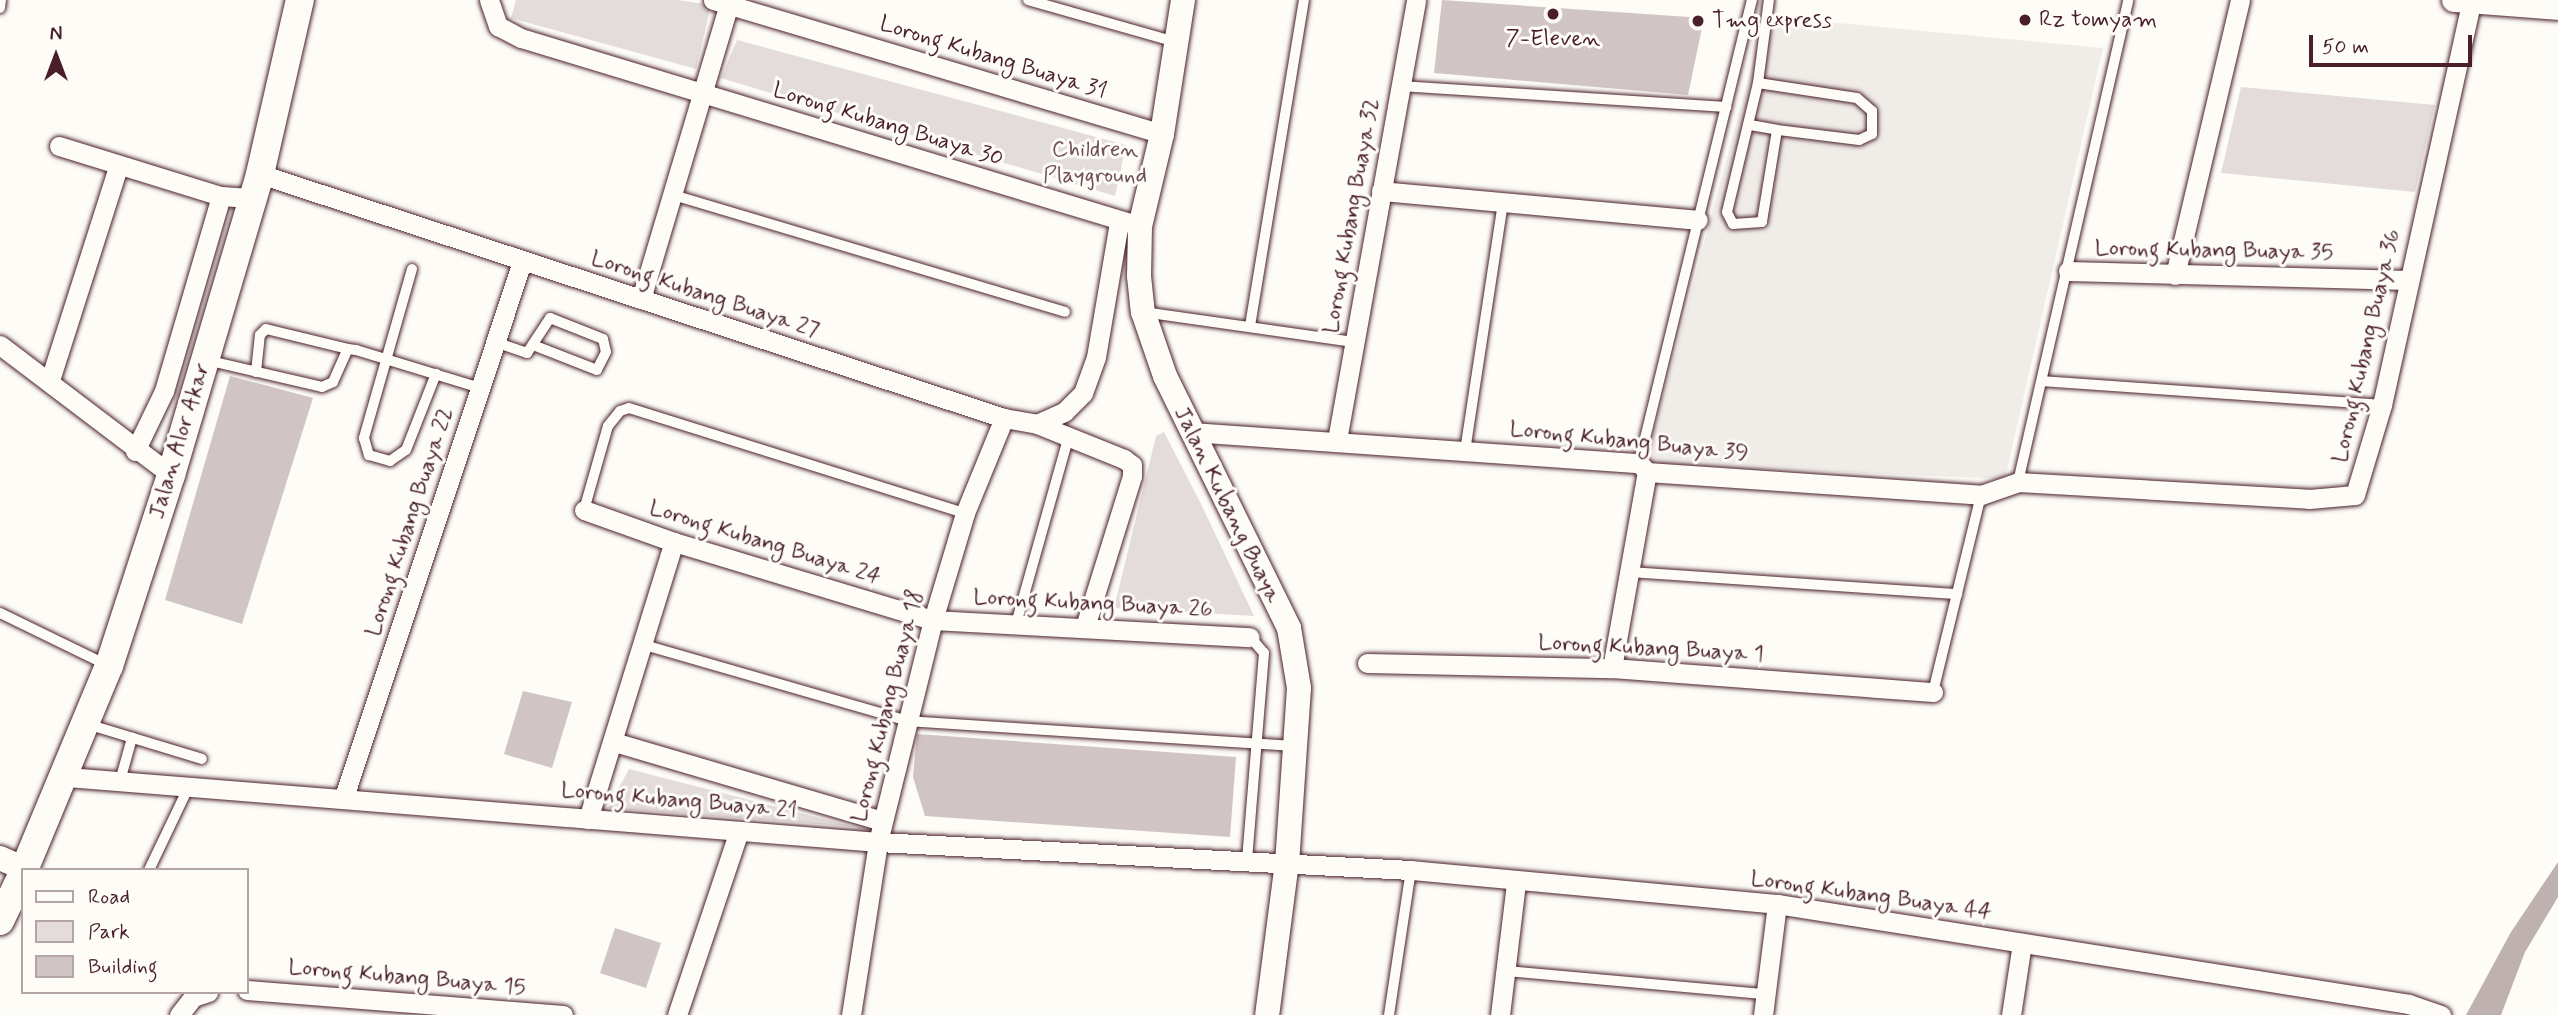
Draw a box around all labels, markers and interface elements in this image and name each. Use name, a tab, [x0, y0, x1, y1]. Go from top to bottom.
marker: 7-Eleven	[1545, 6, 1561, 22]
place label: Rz tomyam	[2039, 6, 2156, 34]
place label: Tmg express	[1712, 7, 1832, 35]
street label: Lorong Kubang Buaya 31	[872, 9, 1114, 107]
marker: Rz tomyam	[2017, 12, 2033, 28]
marker: Tmg express	[1690, 13, 1706, 29]
north arrow	[21, 21, 91, 91]
scale bar	[2313, 21, 2476, 65]
text: N	[50, 22, 62, 47]
place label: 7-Eleven	[1506, 25, 1600, 53]
text: 50 m	[2322, 33, 2369, 61]
street label: Lorong Kubang Buaya 30	[765, 76, 1011, 174]
street label: Lorong Kubang Buaya 32	[1317, 92, 1387, 340]
park label: Children Playground	[1043, 136, 1147, 190]
street label: Lorong Kubang Buaya 36	[2326, 222, 2408, 470]
street label: Lorong Kubang Buaya 35	[2090, 235, 2338, 267]
street label: Lorong Kubang Buaya 27	[583, 244, 827, 346]
street label: Jalan Alor Akar	[143, 361, 217, 521]
street label: Lorong Kubang Buaya 22	[359, 400, 461, 644]
street label: Jalan Kubang Buaya	[1168, 403, 1286, 607]
street label: Lorong Kubang Buaya 39	[1504, 415, 1754, 469]
street label: Lorong Kubang Buaya 24	[641, 493, 889, 593]
street label: Lorong Kubang Buaya 18	[845, 583, 931, 829]
street label: Lorong Kubang Buaya 26	[968, 584, 1218, 624]
street label: Lorong Kubang Buaya 1	[1533, 629, 1769, 669]
street label: Lorong Kubang Buaya 21	[555, 777, 803, 825]
street label: Lorong Kubang Buaya 44	[1744, 865, 1998, 927]
legend	[21, 868, 248, 994]
text: Road	[88, 883, 130, 911]
text: Park	[88, 918, 130, 946]
text: Building	[88, 953, 158, 981]
street label: Lorong Kubang Buaya 15	[283, 953, 531, 1003]

